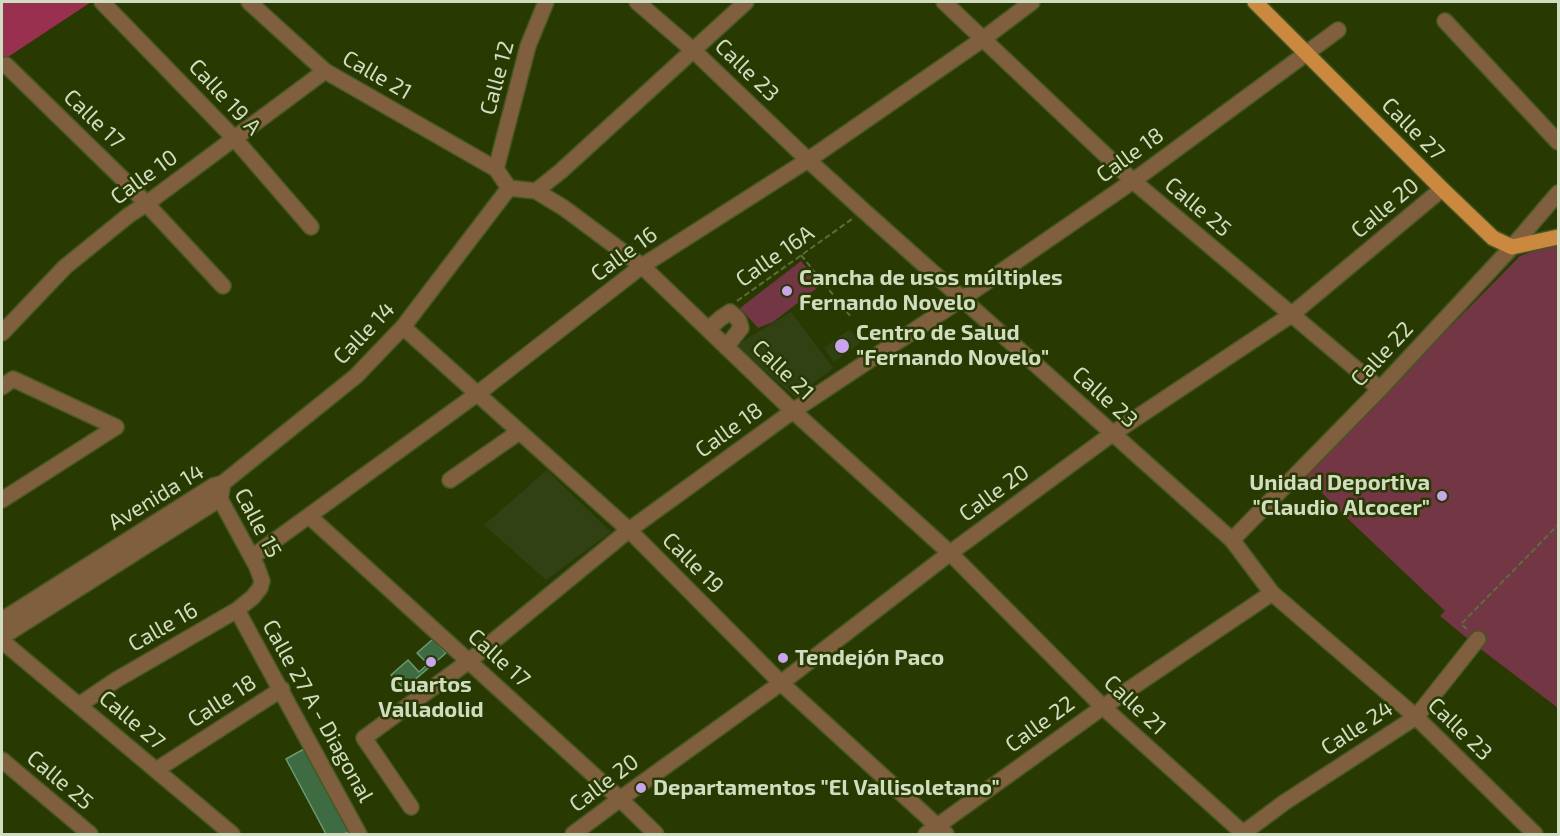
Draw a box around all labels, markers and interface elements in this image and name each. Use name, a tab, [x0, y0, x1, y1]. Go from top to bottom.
street label: Calle 23	[709, 33, 785, 107]
street label: Calle 12	[474, 38, 520, 118]
street label: Calle 21	[338, 45, 416, 105]
street label: Calle 19 A	[183, 54, 267, 140]
street label: Calle 17	[58, 84, 130, 154]
street label: Calle 27	[1376, 92, 1450, 166]
street label: Calle 18	[1091, 122, 1169, 188]
street label: Calle 10	[105, 144, 183, 210]
street label: Calle 25	[1159, 172, 1237, 242]
street label: Calle 20	[1346, 172, 1424, 244]
street label: Calle 16A	[731, 220, 819, 292]
street label: Calle 16	[586, 221, 662, 287]
place label: Cancha de usos múltiples Fernando Novelo	[799, 265, 1063, 316]
marker: Cancha de usos múltiples Fernando Novelo	[780, 284, 794, 298]
street label: Calle 14	[328, 296, 400, 370]
street label: Calle 22	[1345, 316, 1419, 392]
place label: Centro de Salud "Fernando Novelo"	[856, 320, 1049, 372]
street label: Calle 21	[747, 334, 819, 406]
marker: Centro de Salud "Fernando Novelo"	[833, 337, 851, 355]
street label: Calle 23	[1067, 361, 1143, 433]
street label: Calle 18	[690, 397, 768, 463]
street label: Avenida 14	[103, 458, 209, 536]
street label: Calle 20	[954, 459, 1034, 527]
place label: Unidad Deportiva "Claudio Alcocer"	[1249, 470, 1430, 522]
street label: Calle 15	[229, 484, 287, 562]
marker: Unidad Deportiva "Claudio Alcocer"	[1435, 489, 1449, 503]
street label: Calle 19	[657, 527, 729, 599]
street label: Calle 16	[124, 597, 202, 657]
street label: Calle 27 A - Diagonal	[257, 615, 379, 807]
street label: Calle 17	[463, 623, 535, 693]
place label: Tendejón Paco	[795, 645, 944, 671]
marker: Tendejón Paco	[776, 651, 790, 665]
marker: Cuartos Valladolid	[424, 655, 438, 669]
street label: Calle 18	[183, 669, 261, 733]
street label: Calle 21	[1098, 670, 1172, 740]
place label: Cuartos Valladolid	[378, 672, 484, 724]
street label: Calle 27	[94, 685, 170, 755]
street label: Calle 22	[1000, 690, 1080, 758]
street label: Calle 23	[1422, 692, 1498, 766]
street label: Calle 24	[1316, 695, 1398, 761]
street label: Calle 25	[21, 745, 99, 815]
street label: Calle 20	[564, 748, 644, 818]
place label: Departamentos "El Vallisoletano"	[653, 775, 1000, 801]
marker: Departamentos "El Vallisoletano"	[634, 781, 648, 795]

